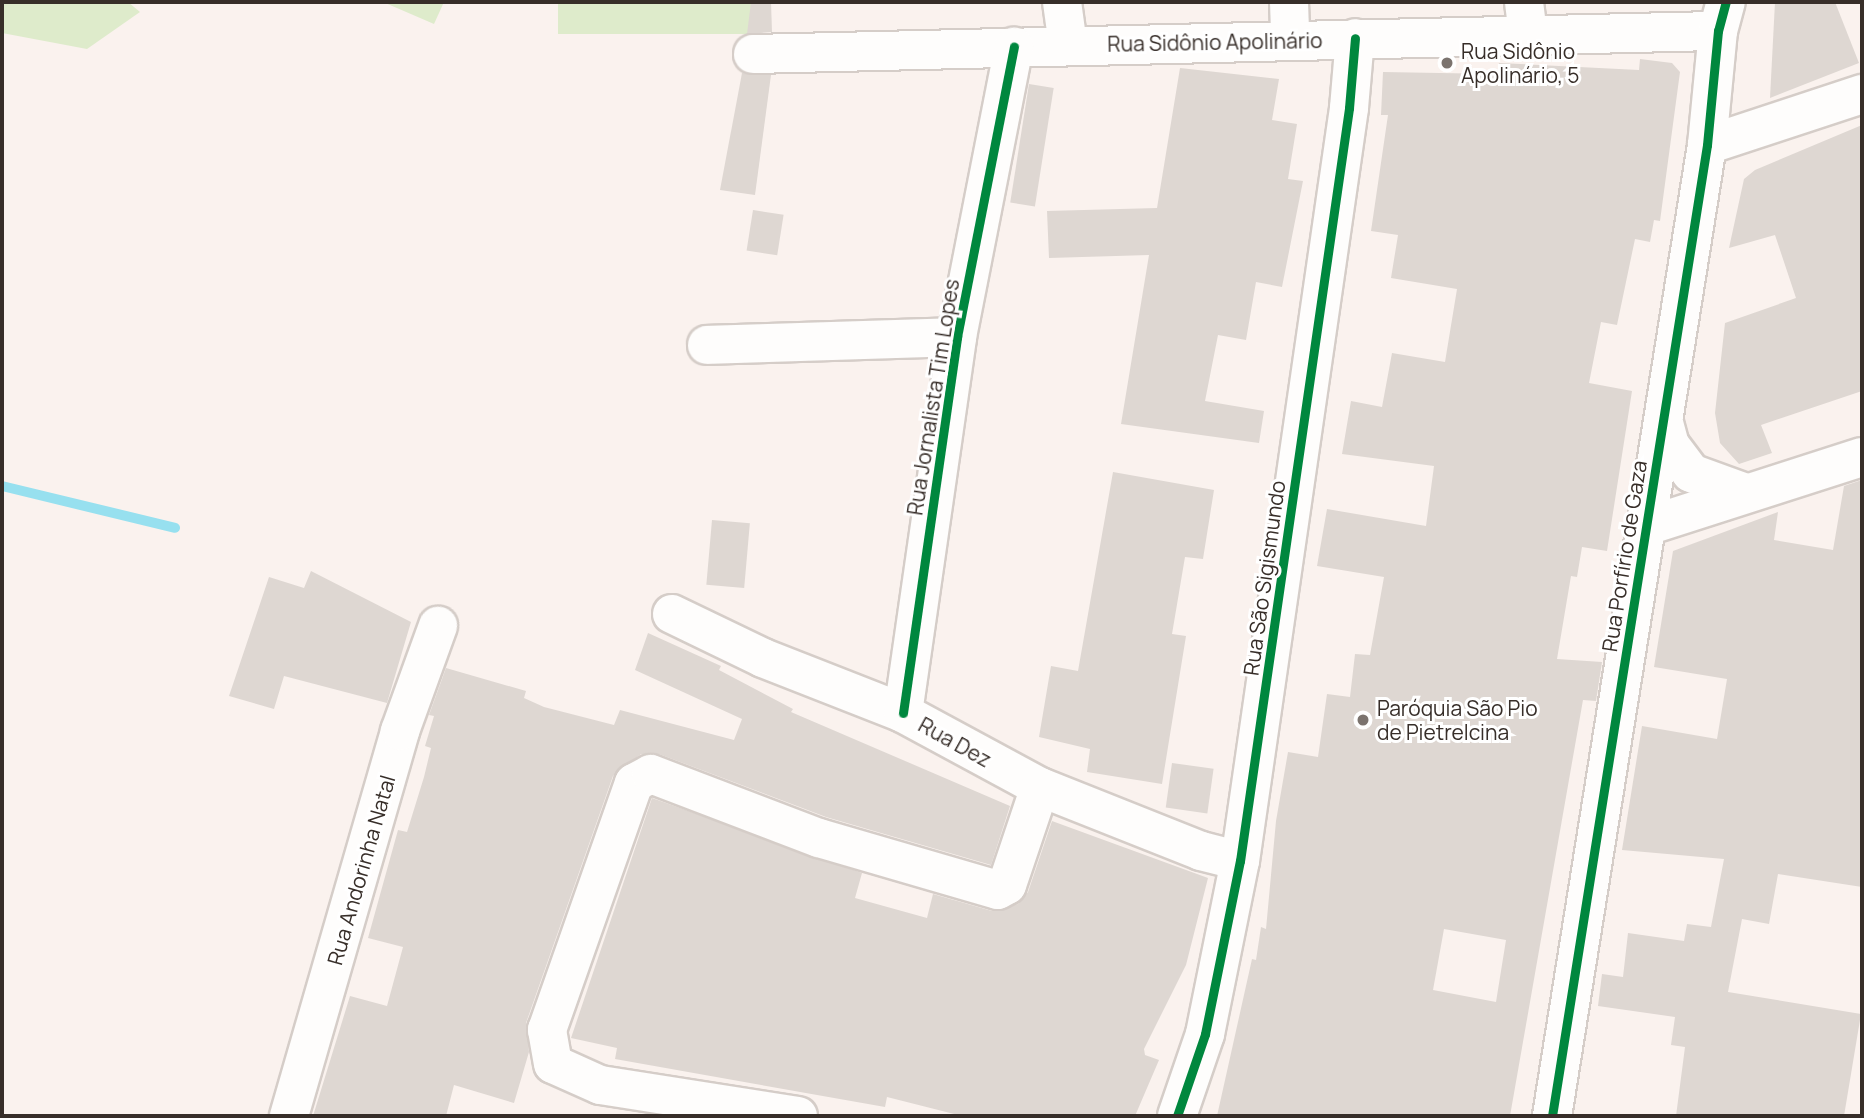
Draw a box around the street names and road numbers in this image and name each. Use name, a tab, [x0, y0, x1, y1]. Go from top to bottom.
street label: Rua Sidônio Apolinário	[1107, 28, 1323, 56]
street label: Rua Jornalista Tim Lopes	[902, 277, 964, 517]
street label: Rua Porfírio de Gaza	[1596, 458, 1652, 654]
street label: Rua São Sigismundo	[1238, 479, 1290, 677]
street label: Rua Dez	[914, 712, 996, 772]
street label: Rua Andorinha Natal	[322, 772, 400, 968]

